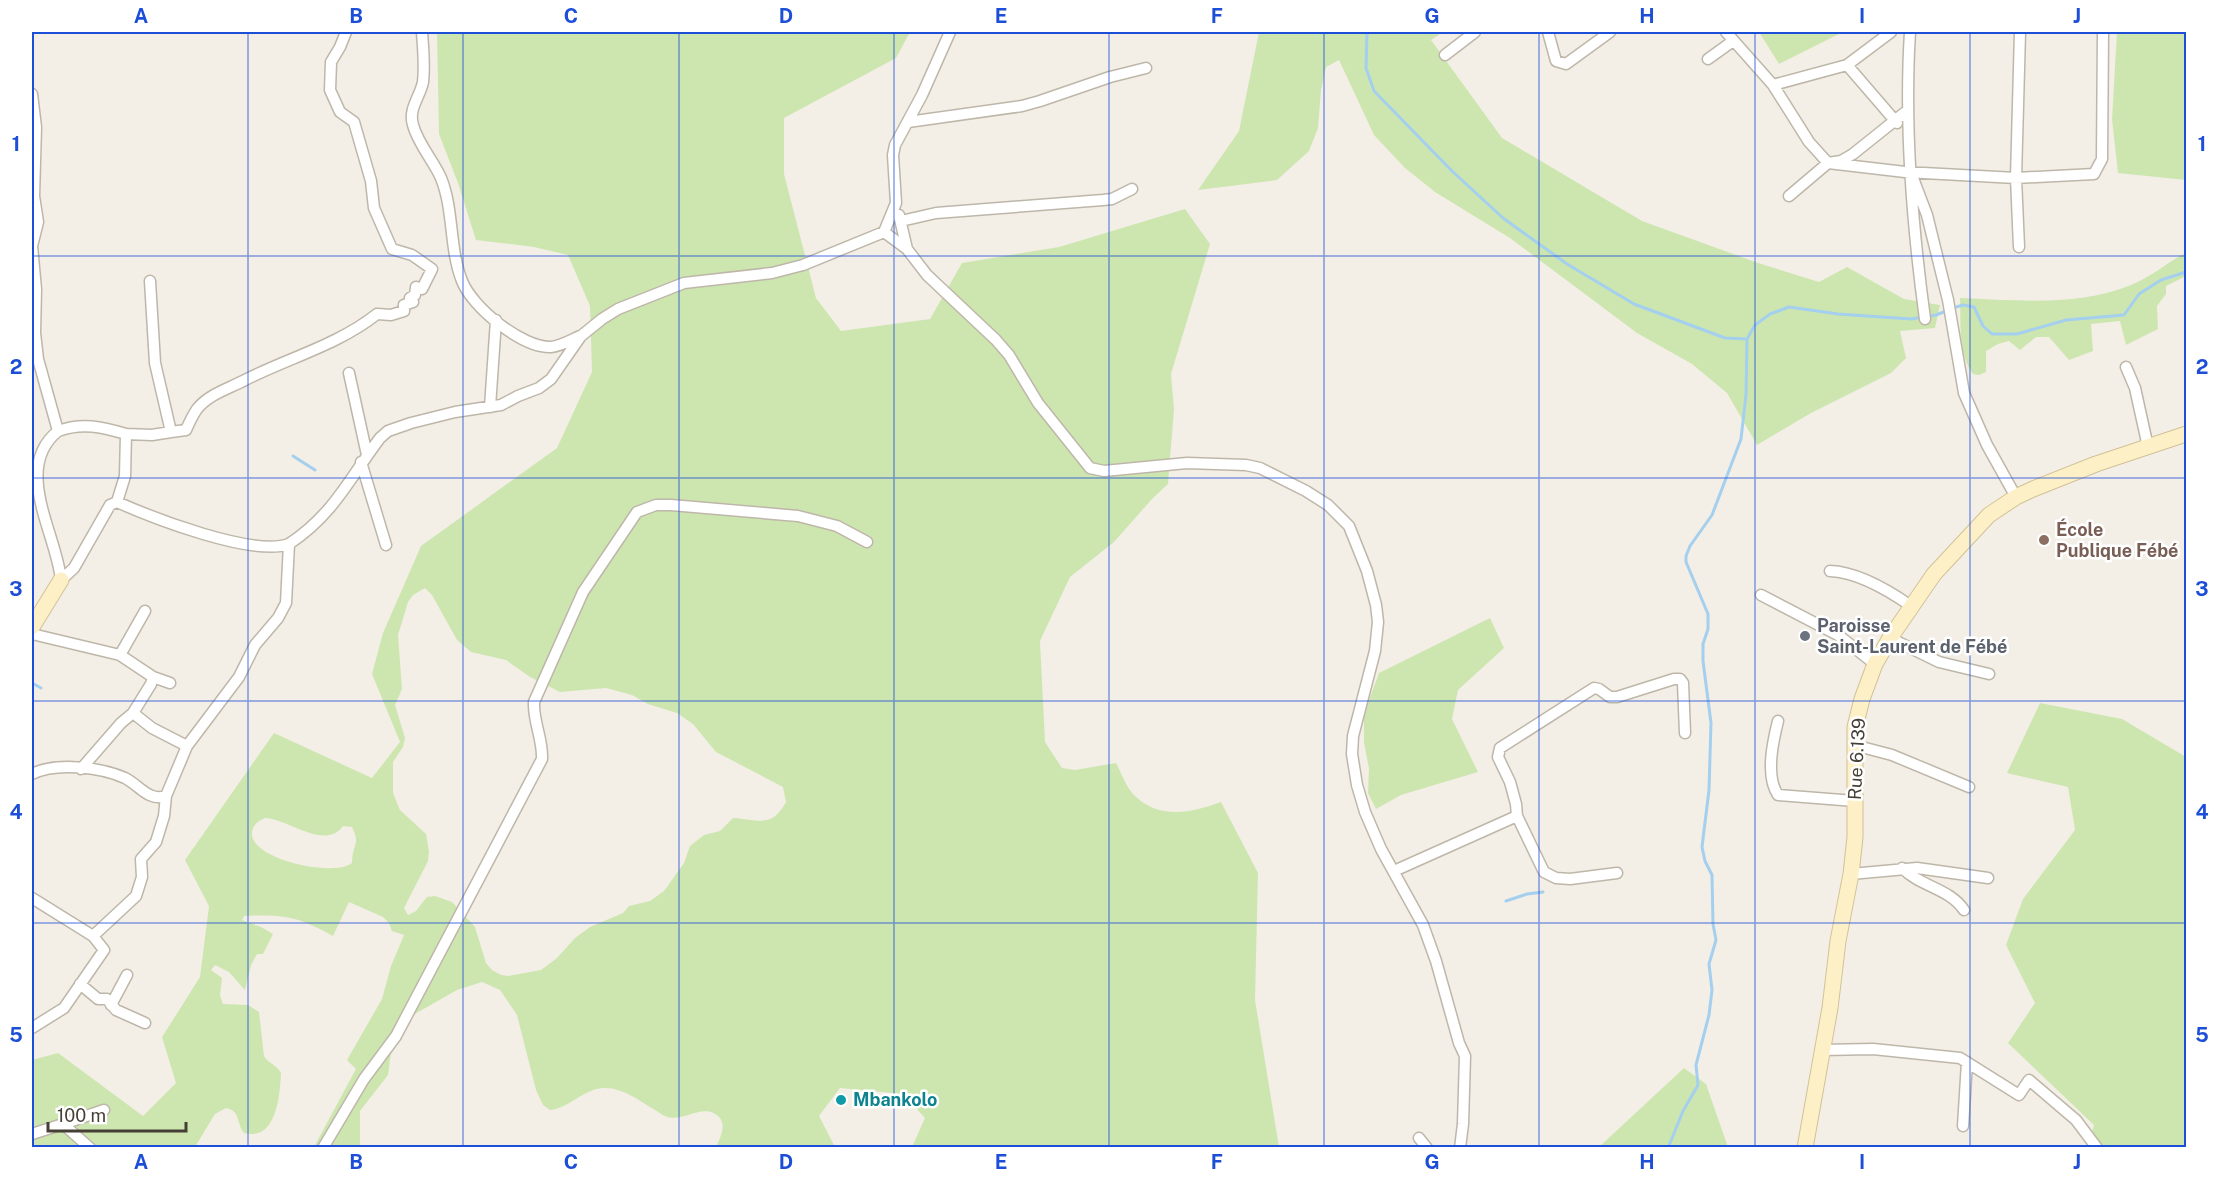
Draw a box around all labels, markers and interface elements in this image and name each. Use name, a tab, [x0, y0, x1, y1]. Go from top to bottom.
text: A	[134, 4, 148, 28]
text: B	[349, 4, 363, 28]
text: C	[564, 4, 578, 28]
text: D	[779, 4, 793, 28]
text: E	[995, 4, 1007, 28]
text: F	[1211, 4, 1223, 28]
text: G	[1424, 4, 1440, 28]
text: H	[1639, 4, 1655, 28]
text: I	[1859, 4, 1865, 28]
text: J	[2073, 4, 2081, 28]
text: 1	[12, 132, 20, 156]
text: 1	[2198, 132, 2206, 156]
text: 2	[10, 355, 22, 379]
text: 2	[2196, 355, 2208, 379]
place label: École Publique Fébé	[2056, 518, 2178, 561]
marker: École Publique Fébé	[2037, 533, 2051, 547]
text: 3	[9, 577, 23, 601]
text: 3	[2195, 577, 2209, 601]
place label: Paroisse Saint-Laurent de Fébé	[1817, 615, 2007, 657]
marker: Paroisse Saint-Laurent de Fébé	[1798, 629, 1812, 643]
street label: Rue 6.139	[1844, 717, 1869, 800]
text: 4	[9, 800, 23, 824]
text: 4	[2195, 800, 2209, 824]
text: 5	[9, 1023, 23, 1047]
text: 5	[2195, 1023, 2209, 1047]
place label: Mbankolo	[853, 1089, 937, 1110]
marker: Mbankolo	[834, 1093, 848, 1107]
scale bar	[48, 1095, 186, 1133]
text: 100 m	[57, 1105, 106, 1126]
text: A	[134, 1150, 148, 1174]
text: B	[349, 1150, 363, 1174]
text: C	[564, 1150, 578, 1174]
text: D	[779, 1150, 793, 1174]
text: E	[995, 1150, 1007, 1174]
text: F	[1211, 1150, 1223, 1174]
text: G	[1424, 1150, 1440, 1174]
text: H	[1639, 1150, 1655, 1174]
text: I	[1859, 1150, 1865, 1174]
text: J	[2073, 1150, 2081, 1174]

